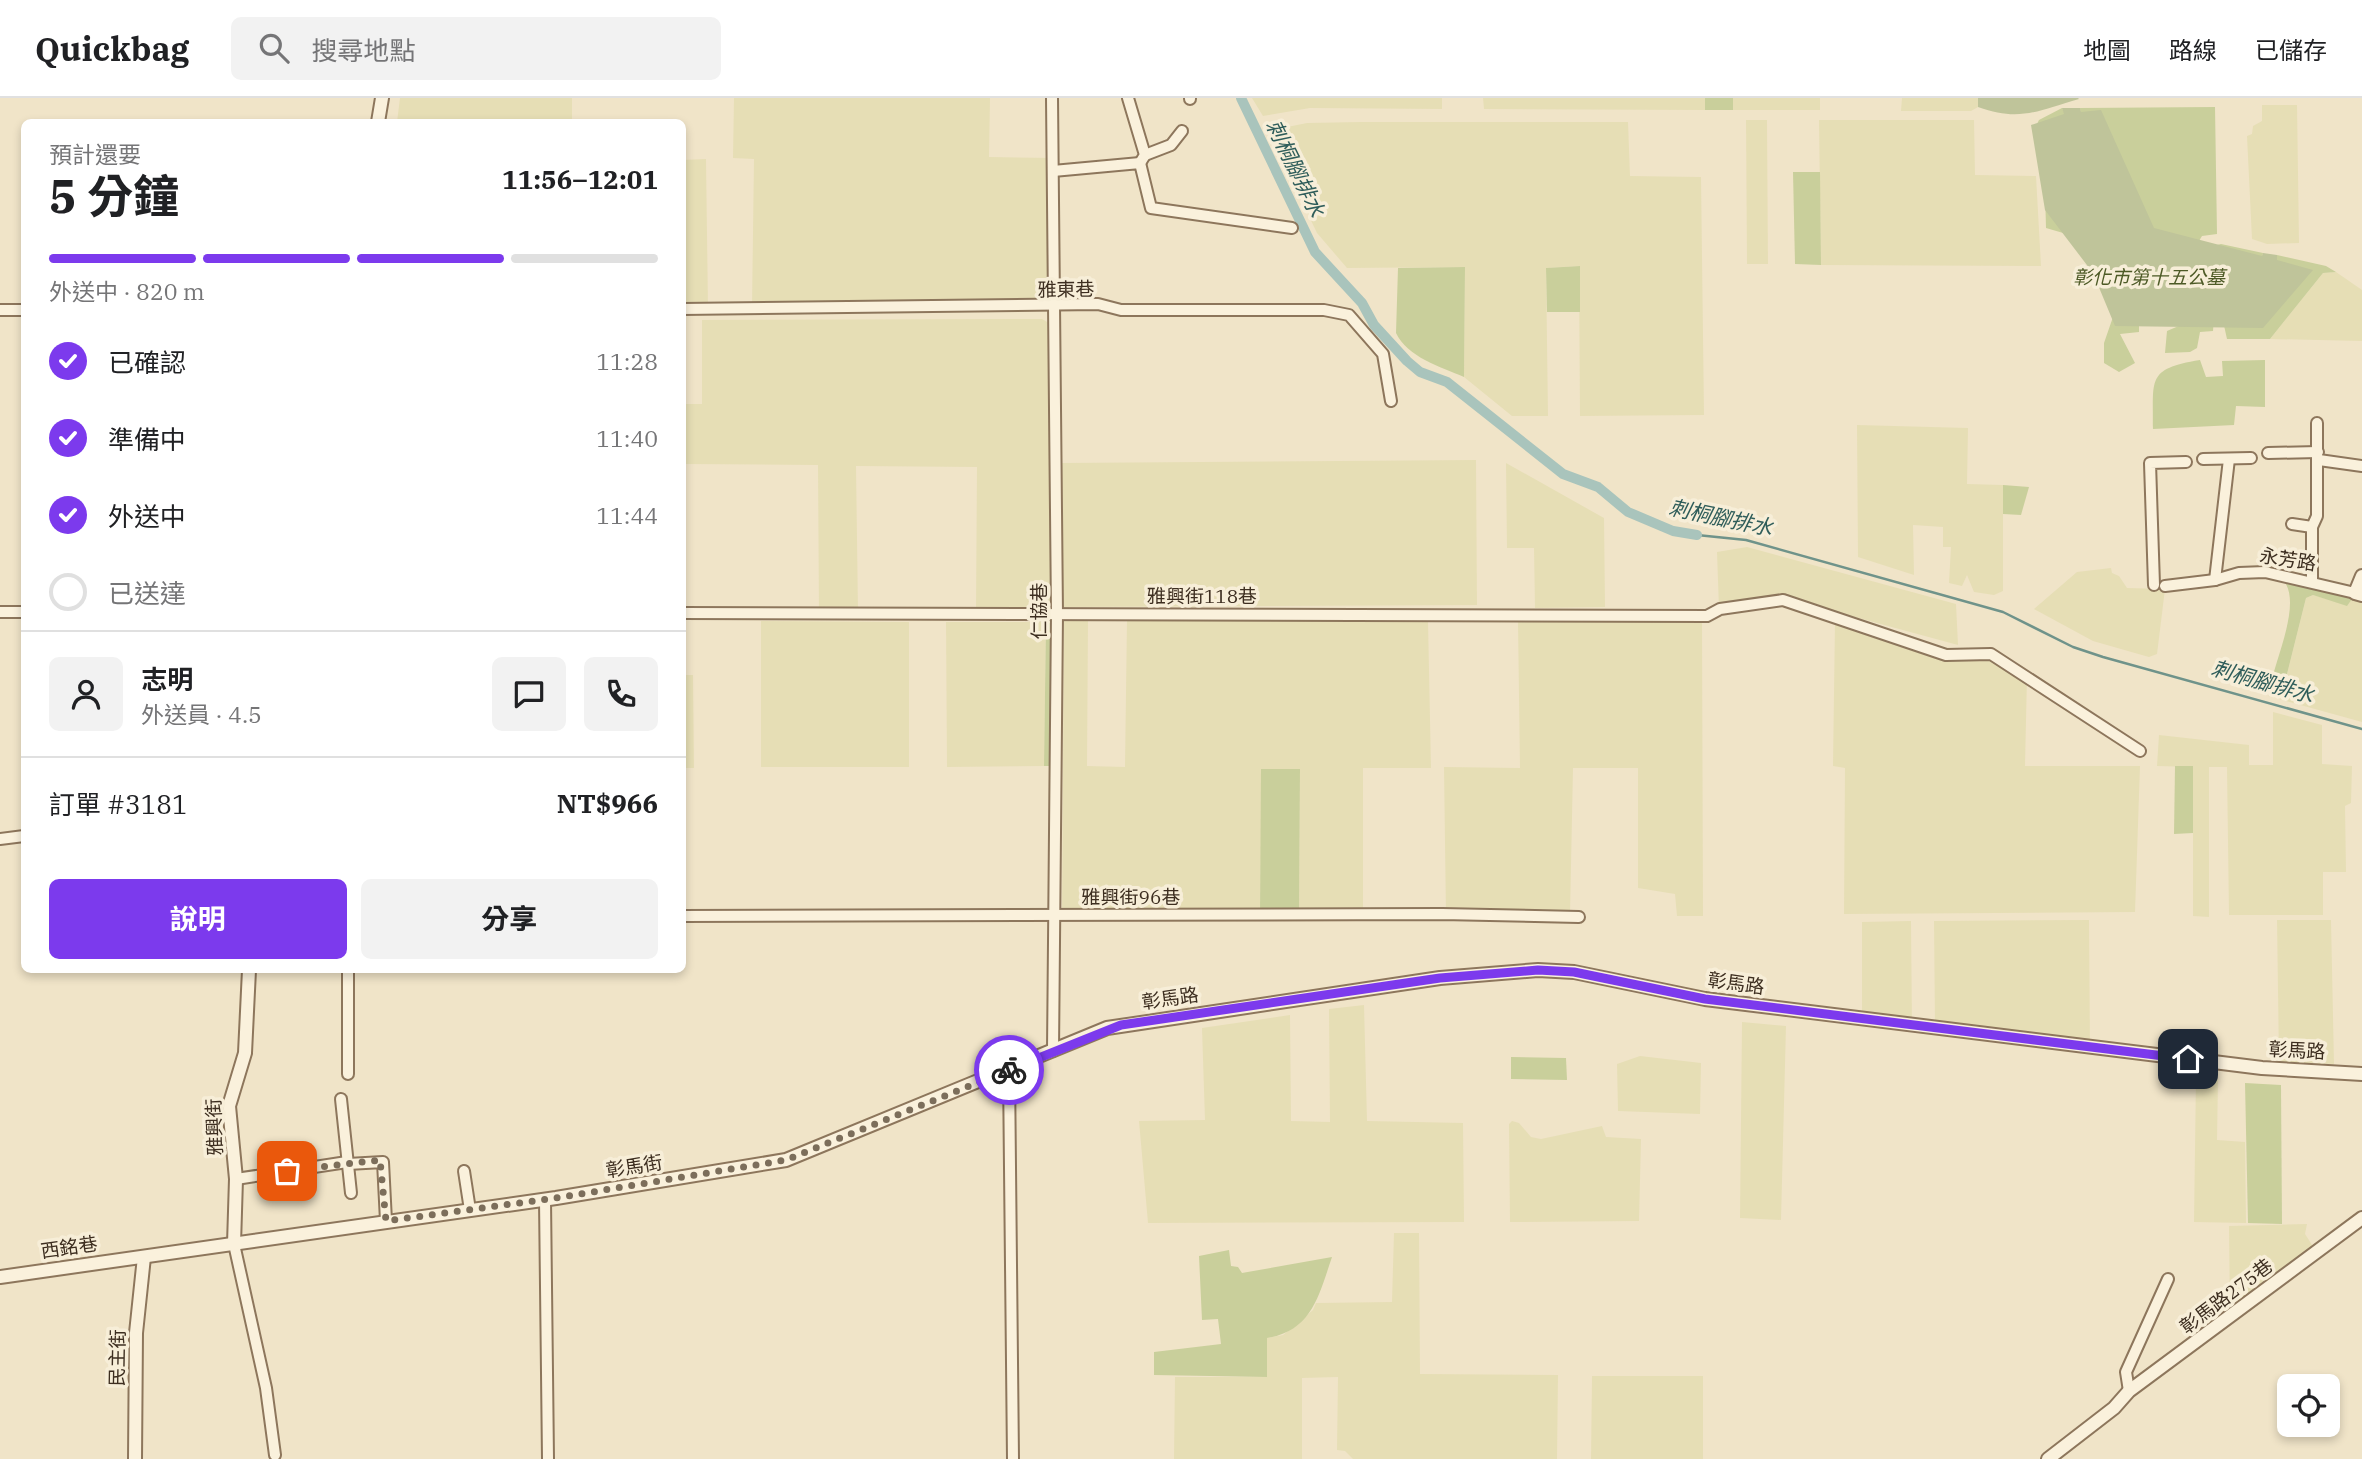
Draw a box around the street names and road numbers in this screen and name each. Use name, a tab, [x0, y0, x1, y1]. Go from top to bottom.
street label: 雅東巷	[1037, 277, 1095, 301]
street label: 永芳路	[2258, 543, 2318, 575]
street label: 仁協巷	[1027, 582, 1051, 640]
street label: 雅興街118巷	[1147, 584, 1257, 608]
street label: 雅興街96巷	[1082, 885, 1180, 909]
street label: 彰馬路	[1706, 967, 1766, 999]
street label: 彰馬路	[1140, 982, 1200, 1014]
street label: 彰馬路	[2268, 1037, 2326, 1063]
street label: 雅興街	[201, 1098, 227, 1156]
street label: 彰馬街	[604, 1150, 664, 1182]
street label: 西銘巷	[39, 1231, 99, 1263]
street label: 彰馬路275巷	[2175, 1253, 2277, 1339]
street label: 民主街	[105, 1329, 129, 1387]

